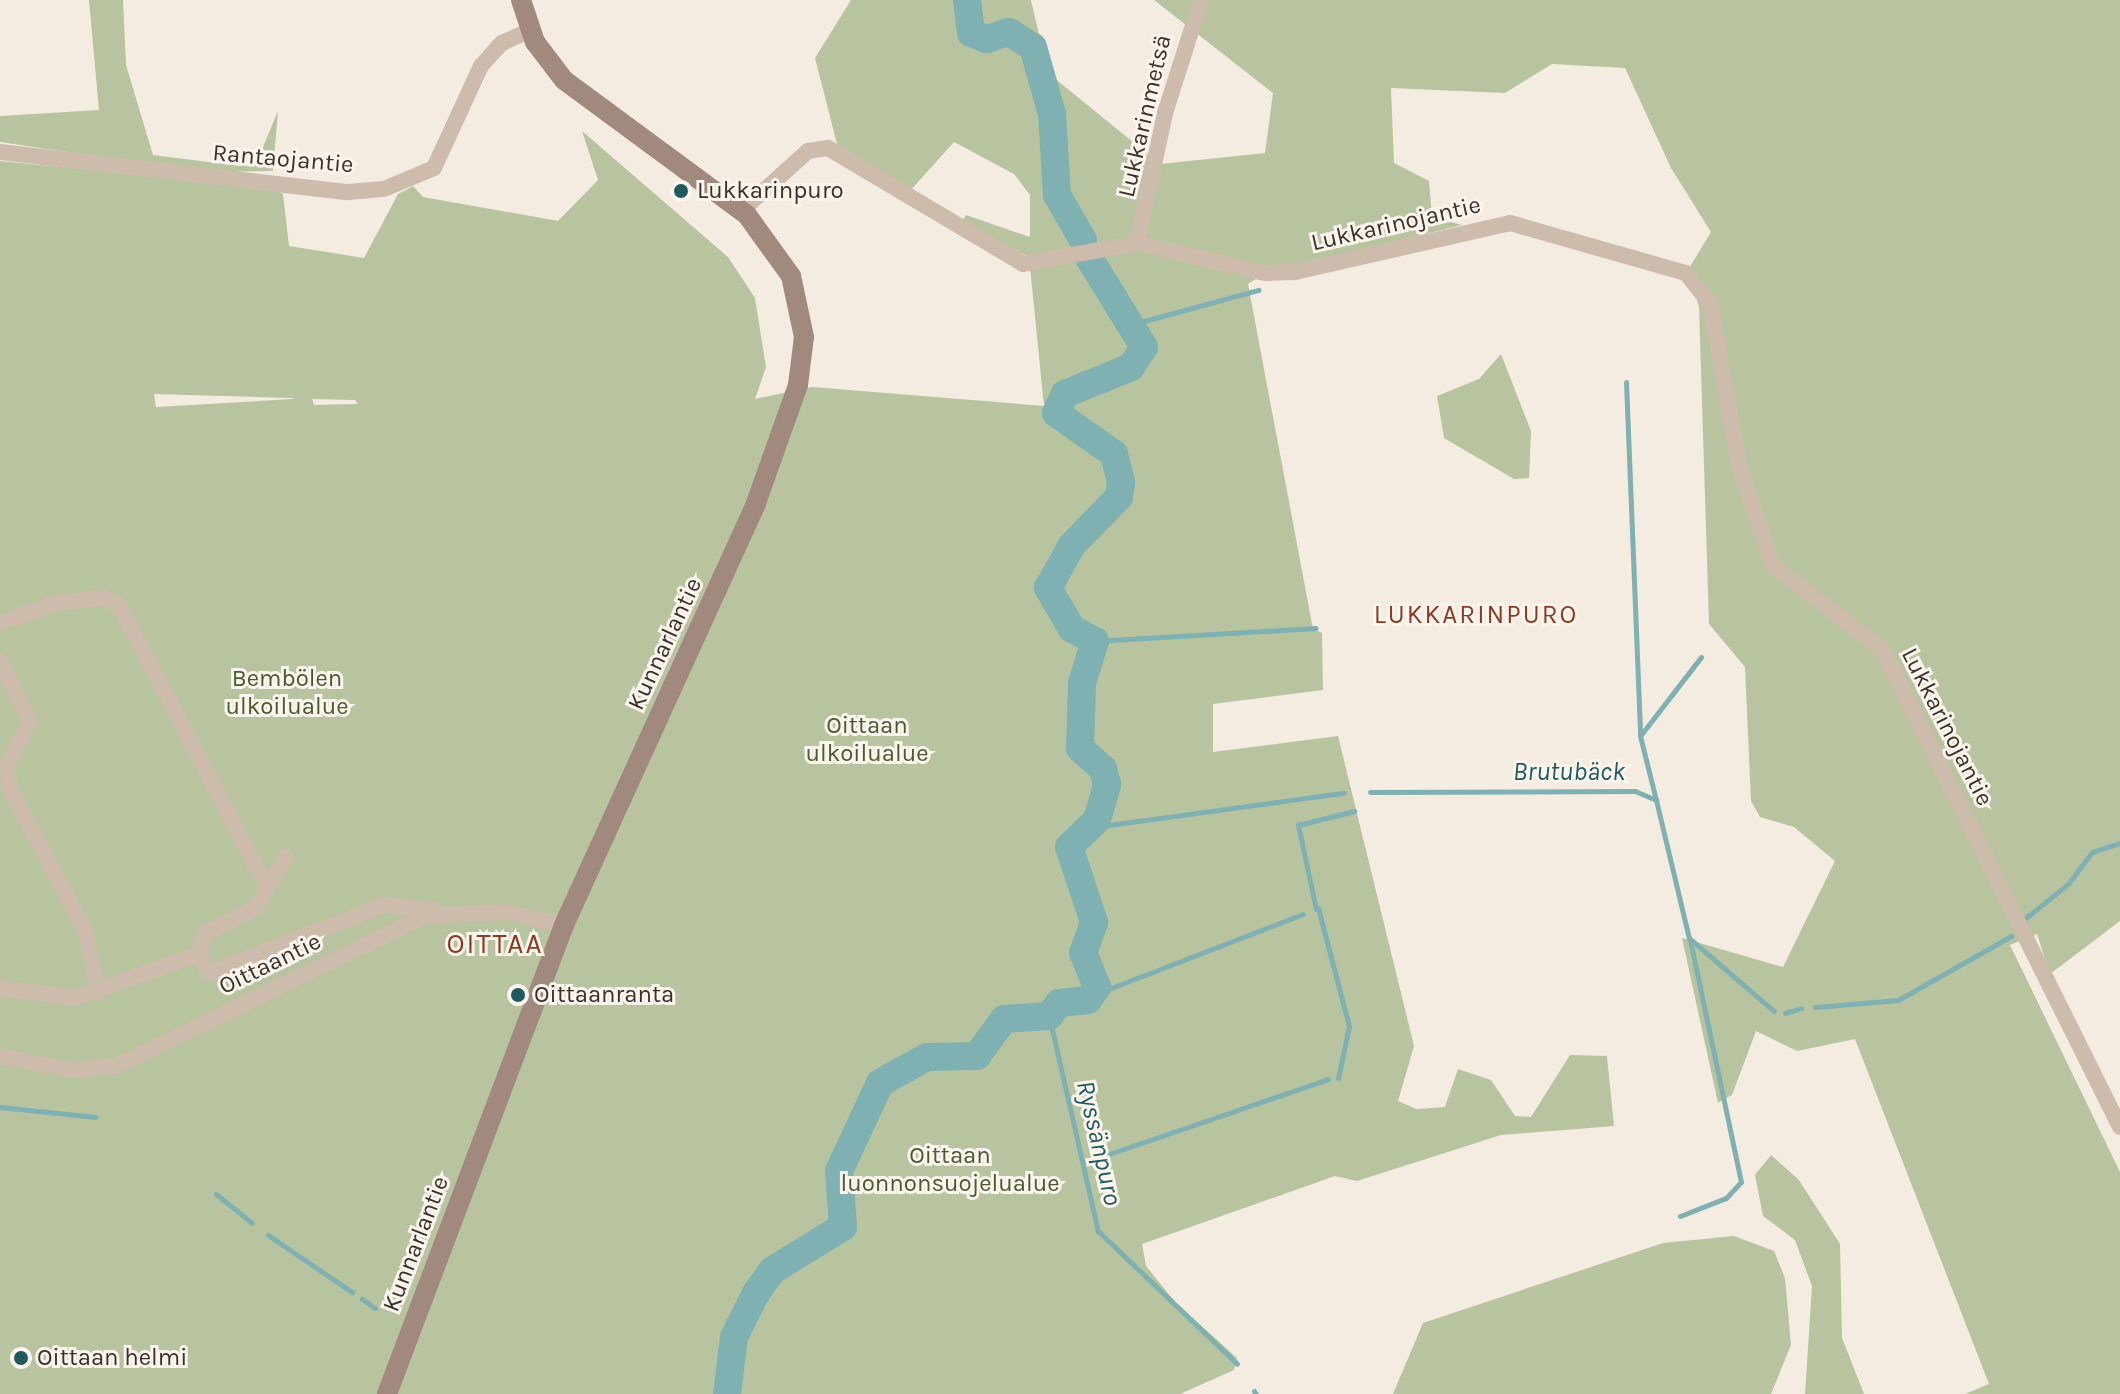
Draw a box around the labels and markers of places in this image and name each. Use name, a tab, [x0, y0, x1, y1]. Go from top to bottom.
place label: Lukkarinpuro	[697, 177, 844, 205]
marker: Lukkarinpuro	[672, 182, 690, 200]
place label: Oittaanranta	[534, 981, 674, 1009]
marker: Oittaanranta	[509, 986, 527, 1004]
place label: Oittaan helmi	[37, 1344, 187, 1372]
marker: Oittaan helmi	[12, 1349, 30, 1367]

